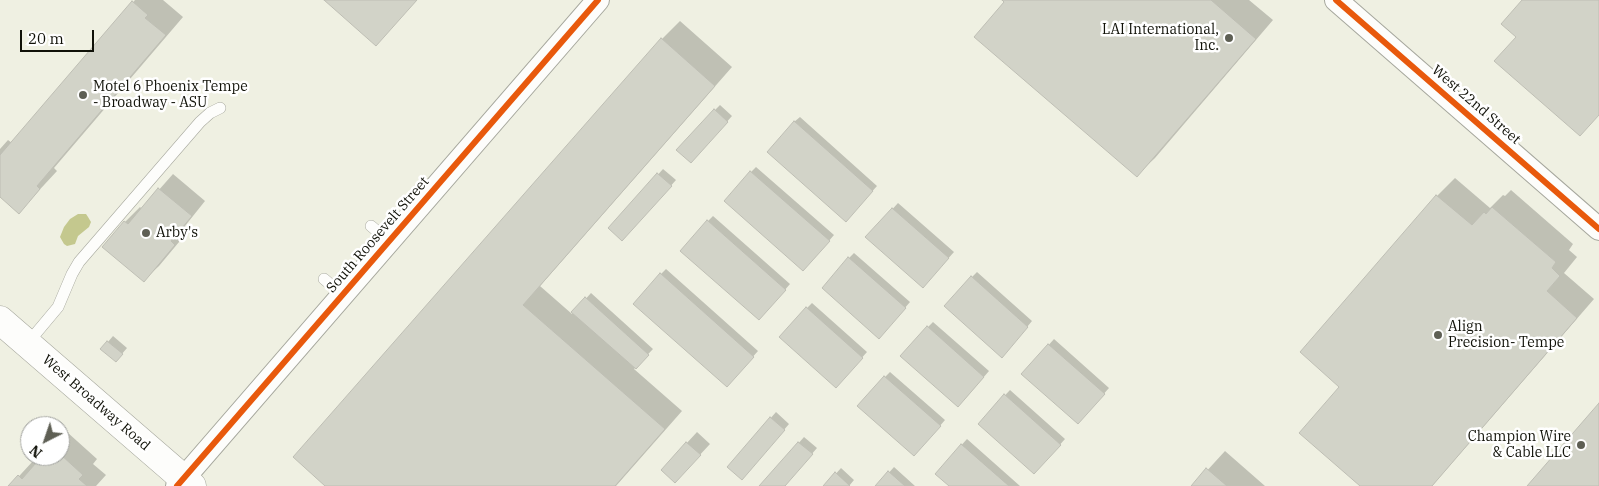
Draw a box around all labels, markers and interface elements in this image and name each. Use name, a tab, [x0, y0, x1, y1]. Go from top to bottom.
scale bar	[22, 20, 96, 52]
place label: LAI International, Inc.	[1102, 22, 1219, 54]
text: 20 m	[28, 29, 64, 48]
marker: LAI International, Inc.	[1223, 32, 1235, 44]
street label: West 22nd Street	[1428, 62, 1524, 148]
place label: Motel 6 Phoenix Tempe - Broadway - ASU	[93, 79, 248, 111]
marker: Motel 6 Phoenix Tempe - Broadway - ASU	[77, 89, 89, 101]
street label: South Roosevelt Street	[323, 174, 433, 296]
place label: Arby's	[156, 225, 198, 241]
marker: Arby's	[140, 227, 152, 239]
place label: Align Precision- Tempe	[1448, 319, 1564, 352]
marker: Align Precision- Tempe	[1432, 329, 1444, 341]
street label: West Broadway Road	[39, 352, 153, 454]
north arrow	[20, 416, 70, 466]
place label: Champion Wire & Cable LLC	[1468, 429, 1571, 462]
marker: Champion Wire & Cable LLC	[1575, 439, 1587, 451]
text: N	[26, 441, 46, 462]

